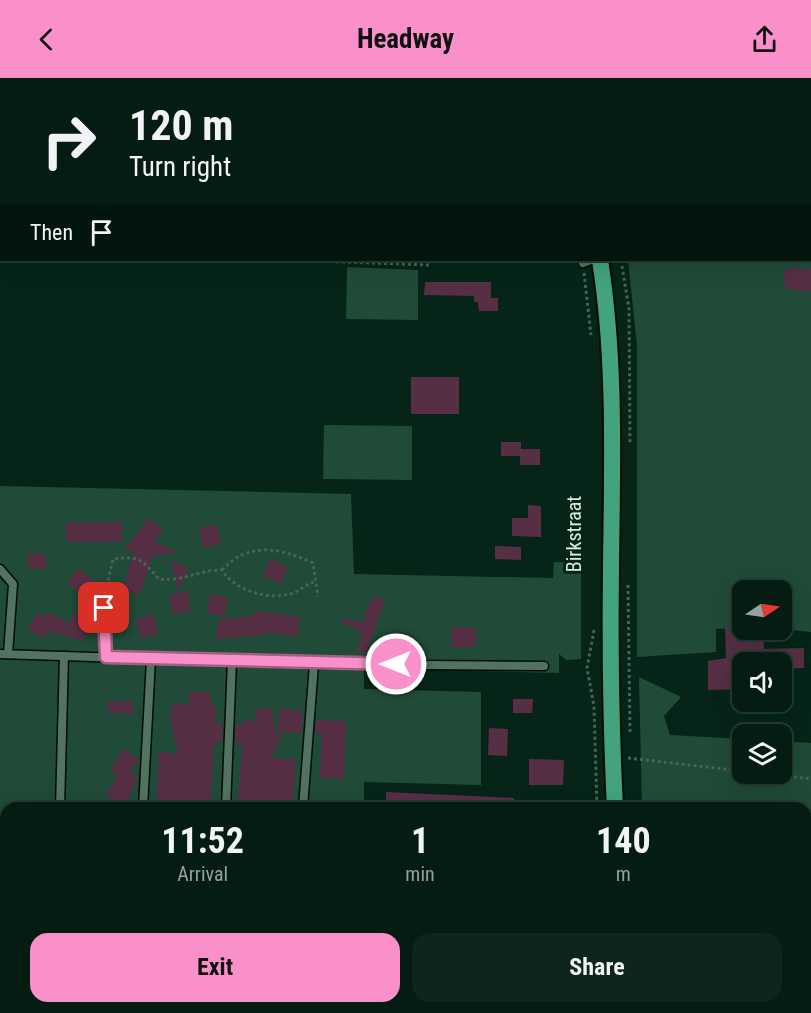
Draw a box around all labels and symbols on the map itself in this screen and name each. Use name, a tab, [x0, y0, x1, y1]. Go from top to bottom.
street label: Birkstraat	[562, 496, 586, 572]
north arrow	[732, 580, 792, 640]
pin	[78, 582, 129, 633]
position arrow	[364, 632, 428, 696]

